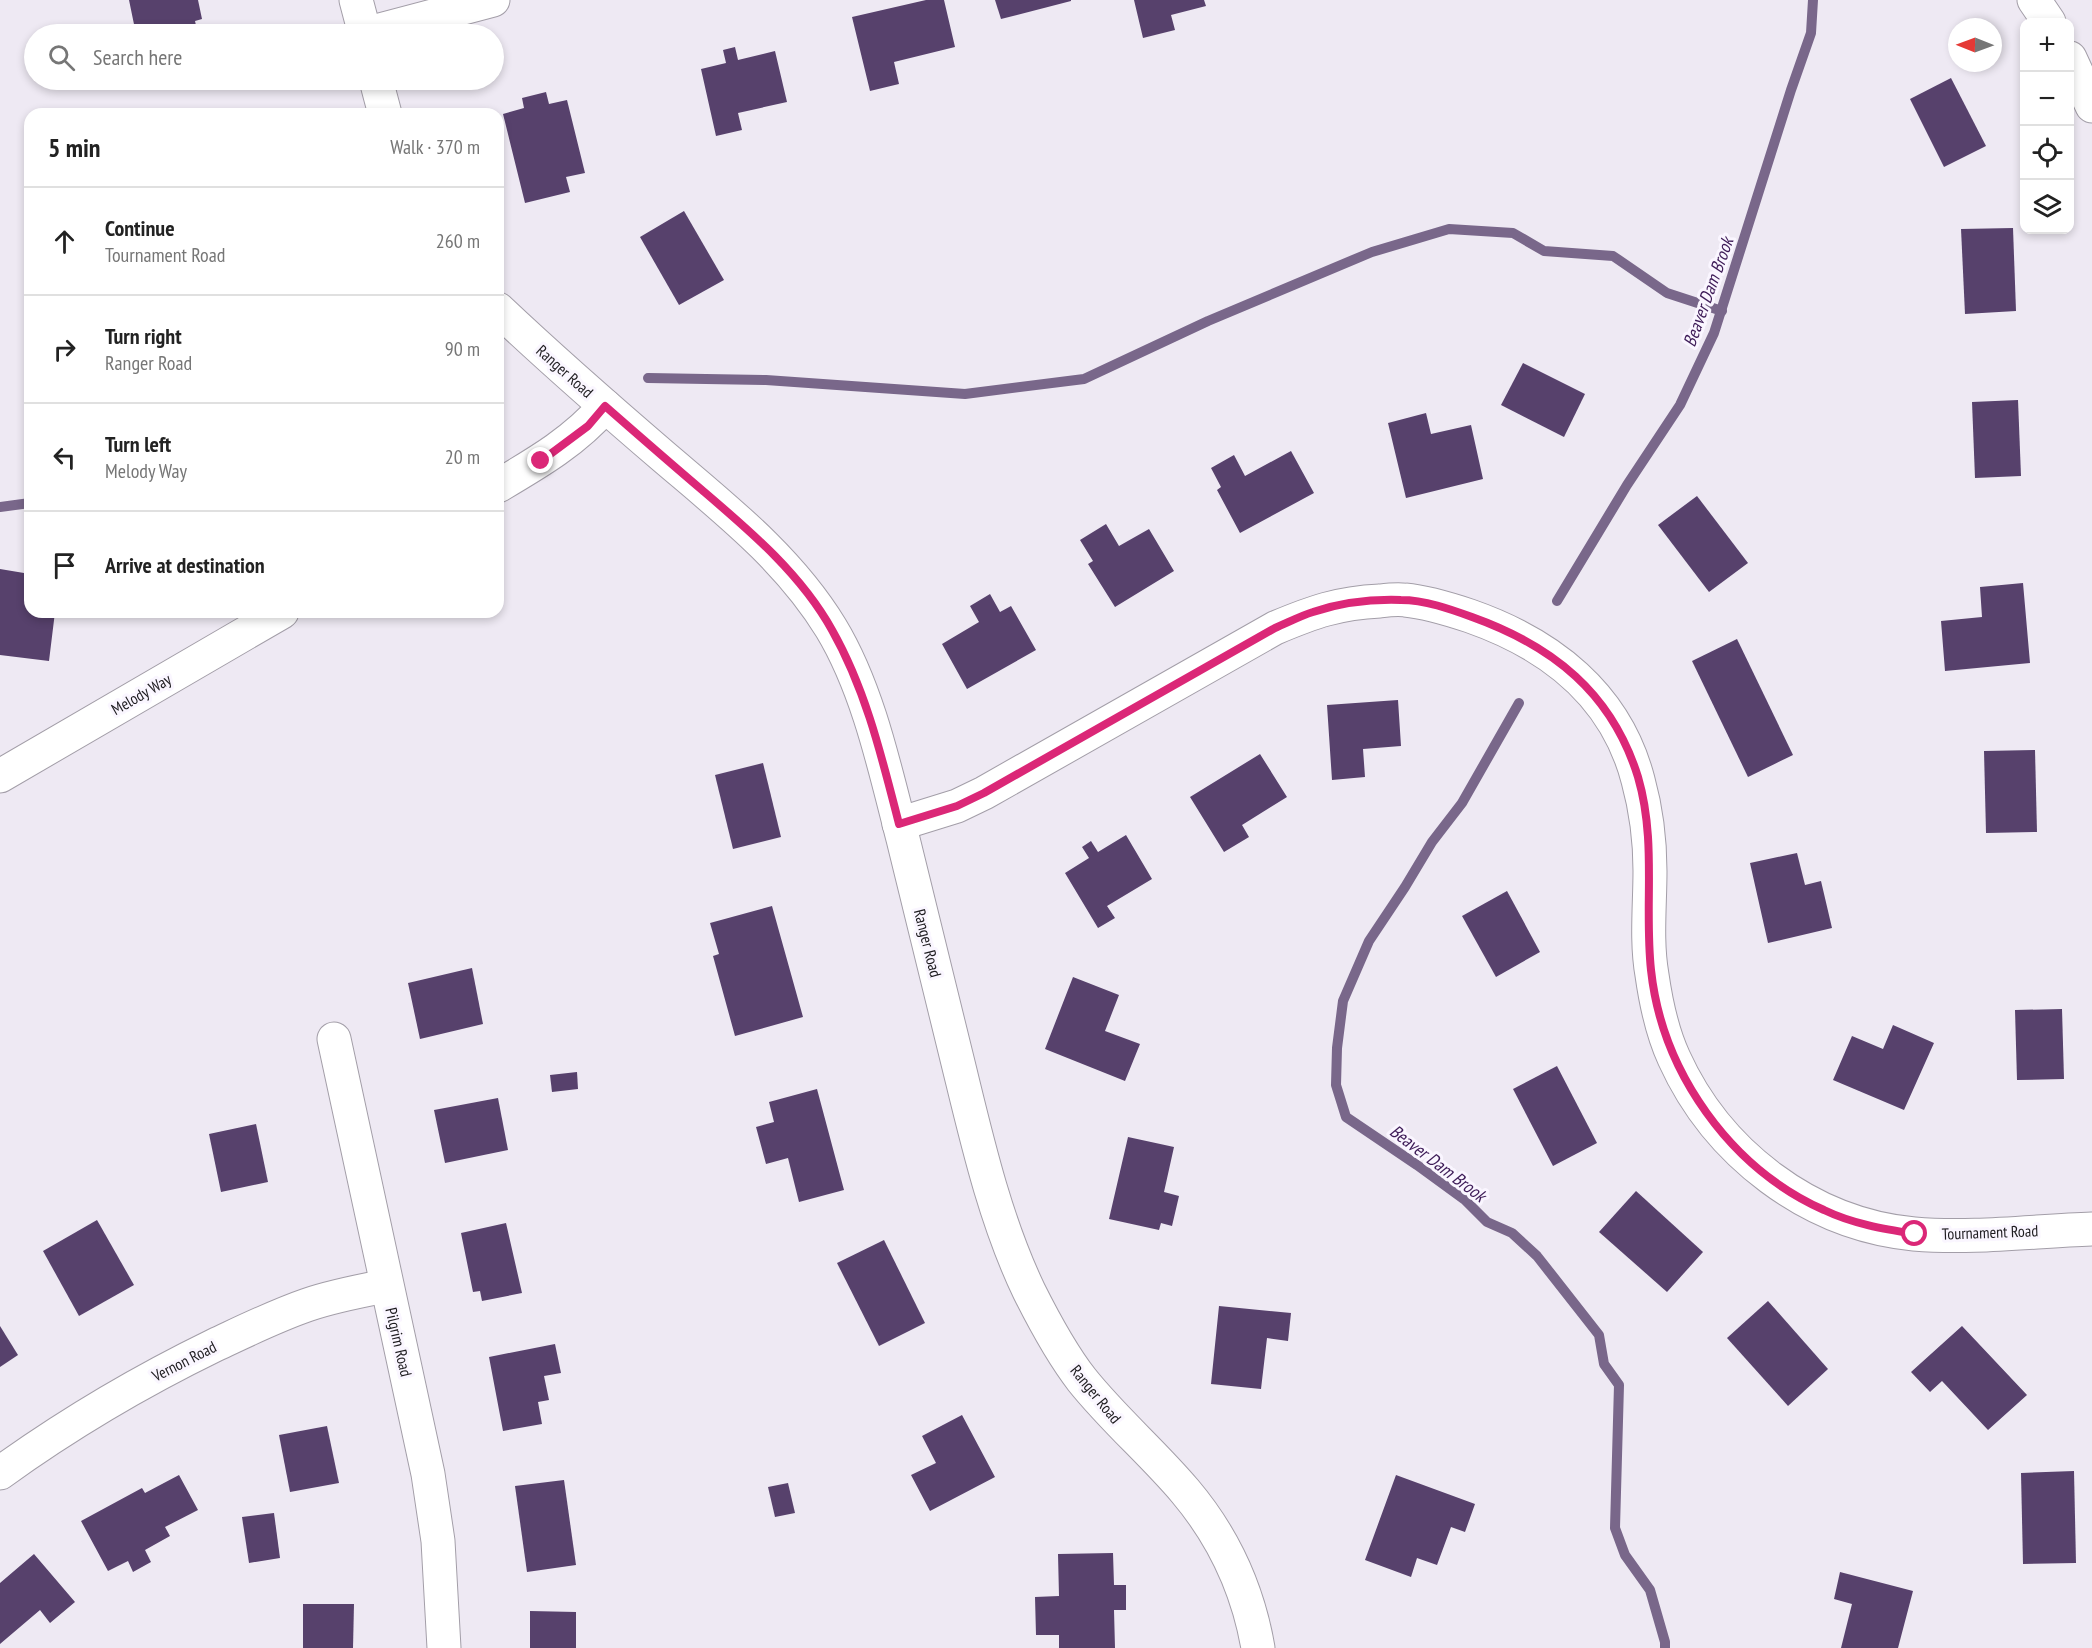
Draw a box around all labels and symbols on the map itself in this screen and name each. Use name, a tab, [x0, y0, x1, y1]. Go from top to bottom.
north arrow	[1948, 18, 2002, 72]
water label: Beaver Dam Brook	[1678, 232, 1739, 350]
street label: Ranger Road	[532, 340, 598, 402]
route end	[527, 447, 553, 473]
street label: Melody Way	[108, 669, 174, 719]
street label: Ranger Road	[910, 907, 946, 979]
water label: Beaver Dam Brook	[1385, 1119, 1492, 1208]
route start	[1901, 1220, 1927, 1246]
street label: Tournament Road	[1942, 1220, 2039, 1244]
street label: Pilgrim Road	[381, 1306, 417, 1379]
street label: Vernon Road	[148, 1336, 219, 1386]
street label: Ranger Road	[1066, 1361, 1126, 1427]

